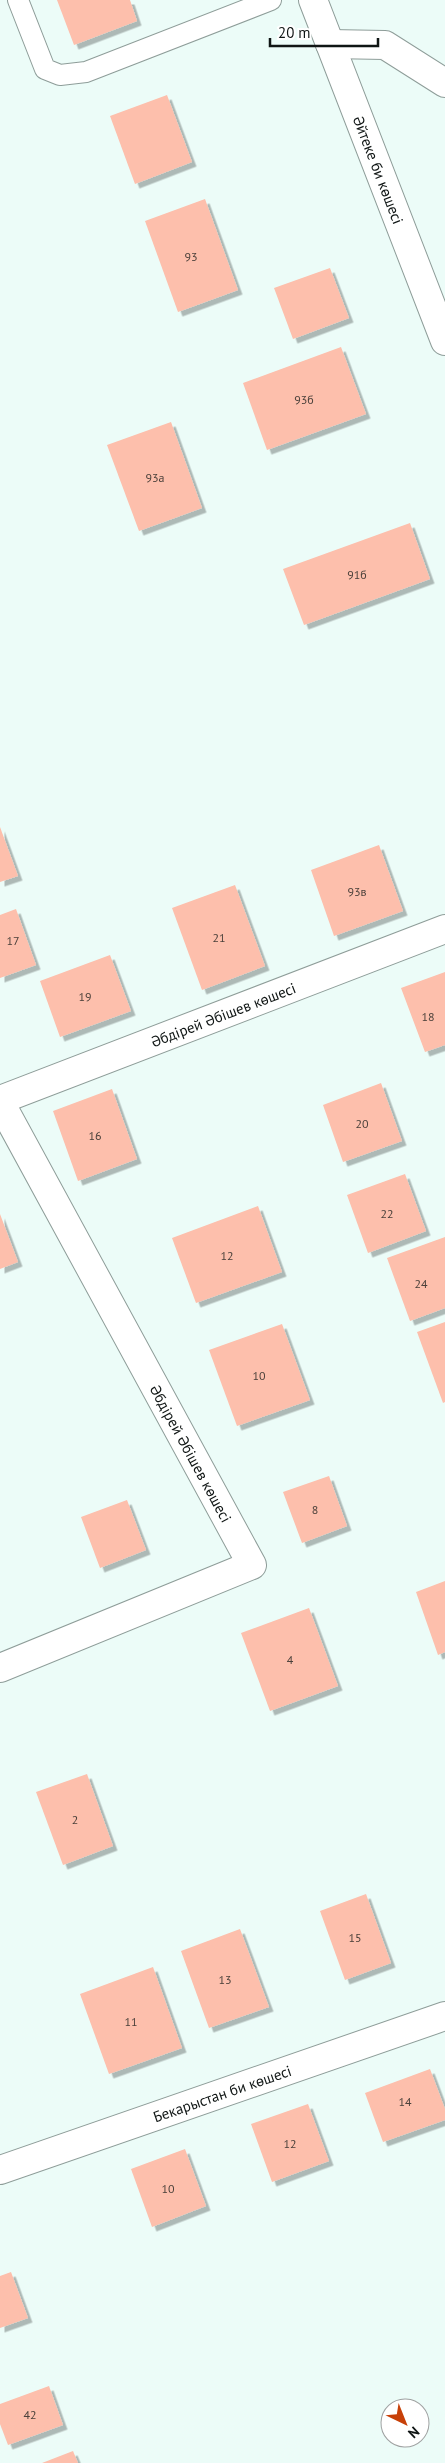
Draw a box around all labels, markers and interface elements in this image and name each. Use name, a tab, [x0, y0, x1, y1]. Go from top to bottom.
scale bar	[270, 15, 378, 47]
text: 20 m	[278, 23, 311, 42]
street label: Әйтеке би көшесі	[349, 113, 408, 227]
house number: 93	[184, 249, 198, 264]
house number: 93б	[294, 392, 314, 407]
house number: 93а	[145, 470, 165, 485]
house number: 91б	[347, 567, 367, 582]
house number: 93в	[347, 884, 367, 899]
house number: 21	[212, 930, 226, 945]
house number: 17	[6, 933, 20, 948]
street label: Әбдірей Әбішев көшесі	[148, 978, 298, 1051]
house number: 19	[78, 989, 92, 1004]
house number: 18	[421, 1009, 435, 1024]
house number: 20	[355, 1116, 369, 1131]
house number: 16	[88, 1128, 102, 1143]
house number: 22	[380, 1206, 394, 1221]
house number: 12	[220, 1248, 234, 1263]
house number: 24	[414, 1276, 428, 1291]
house number: 10	[252, 1368, 266, 1383]
street label: Әбдірей Әбішев көшесі	[146, 1381, 236, 1525]
house number: 8	[312, 1502, 318, 1517]
house number: 4	[287, 1652, 294, 1667]
house number: 2	[72, 1812, 78, 1827]
house number: 15	[348, 1930, 362, 1945]
house number: 13	[218, 1972, 232, 1987]
house number: 11	[124, 2014, 138, 2029]
street label: Бекарыстан би көшесі	[150, 2060, 294, 2126]
house number: 14	[398, 2094, 412, 2109]
house number: 12	[283, 2136, 297, 2151]
house number: 10	[161, 2181, 175, 2196]
north arrow	[380, 2398, 430, 2448]
house number: 42	[23, 2407, 37, 2422]
text: N	[404, 2423, 423, 2442]

